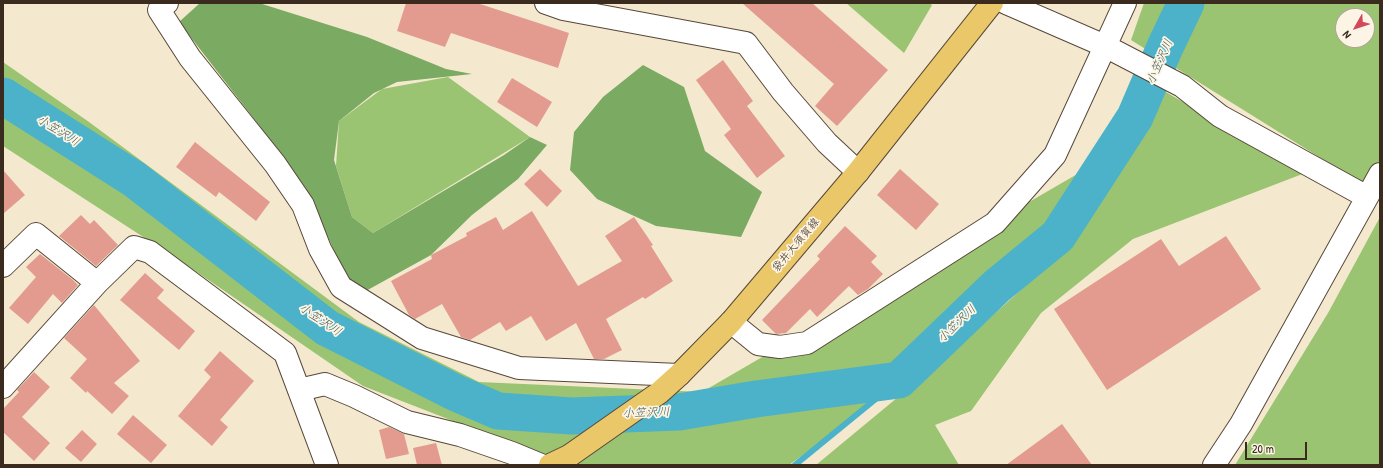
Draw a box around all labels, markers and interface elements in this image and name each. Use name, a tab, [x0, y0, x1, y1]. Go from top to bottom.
north arrow	[1335, 8, 1375, 48]
text: N	[1339, 28, 1354, 42]
water label: 小笠沢川	[1144, 37, 1176, 87]
water label: 小笠沢川	[34, 112, 82, 150]
street label: 袋井大須賀線	[770, 215, 822, 275]
water label: 小笠沢川	[296, 301, 344, 339]
water label: 小笠沢川	[935, 302, 979, 346]
water label: 小笠沢川	[622, 405, 670, 421]
scale bar	[1247, 434, 1309, 460]
text: 20 m	[1252, 440, 1274, 457]

